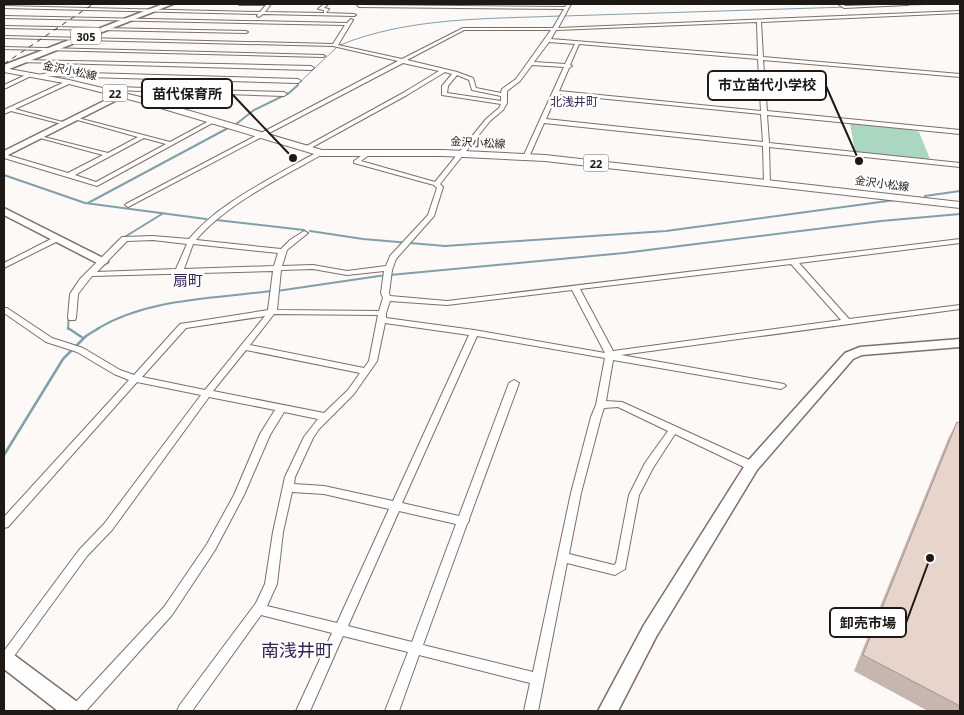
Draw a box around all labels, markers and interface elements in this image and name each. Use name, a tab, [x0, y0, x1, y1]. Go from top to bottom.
road number: 305	[71, 28, 101, 44]
street label: 金沢小松線	[42, 57, 98, 83]
callout: 市立苗代小学校	[708, 71, 826, 100]
text: 市立苗代小学校	[718, 75, 816, 94]
callout: 苗代保育所	[142, 79, 232, 108]
text: 苗代保育所	[152, 84, 222, 103]
road number: 22	[102, 85, 128, 102]
district label: 北浅井町	[550, 93, 598, 110]
street label: 金沢小松線	[450, 133, 506, 151]
road number: 22	[584, 154, 608, 172]
street label: 金沢小松線	[854, 172, 910, 194]
district label: 扇町	[173, 270, 203, 290]
callout: 卸売市場	[830, 608, 906, 637]
text: 卸売市場	[840, 613, 896, 632]
district label: 南浅井町	[261, 638, 333, 662]

